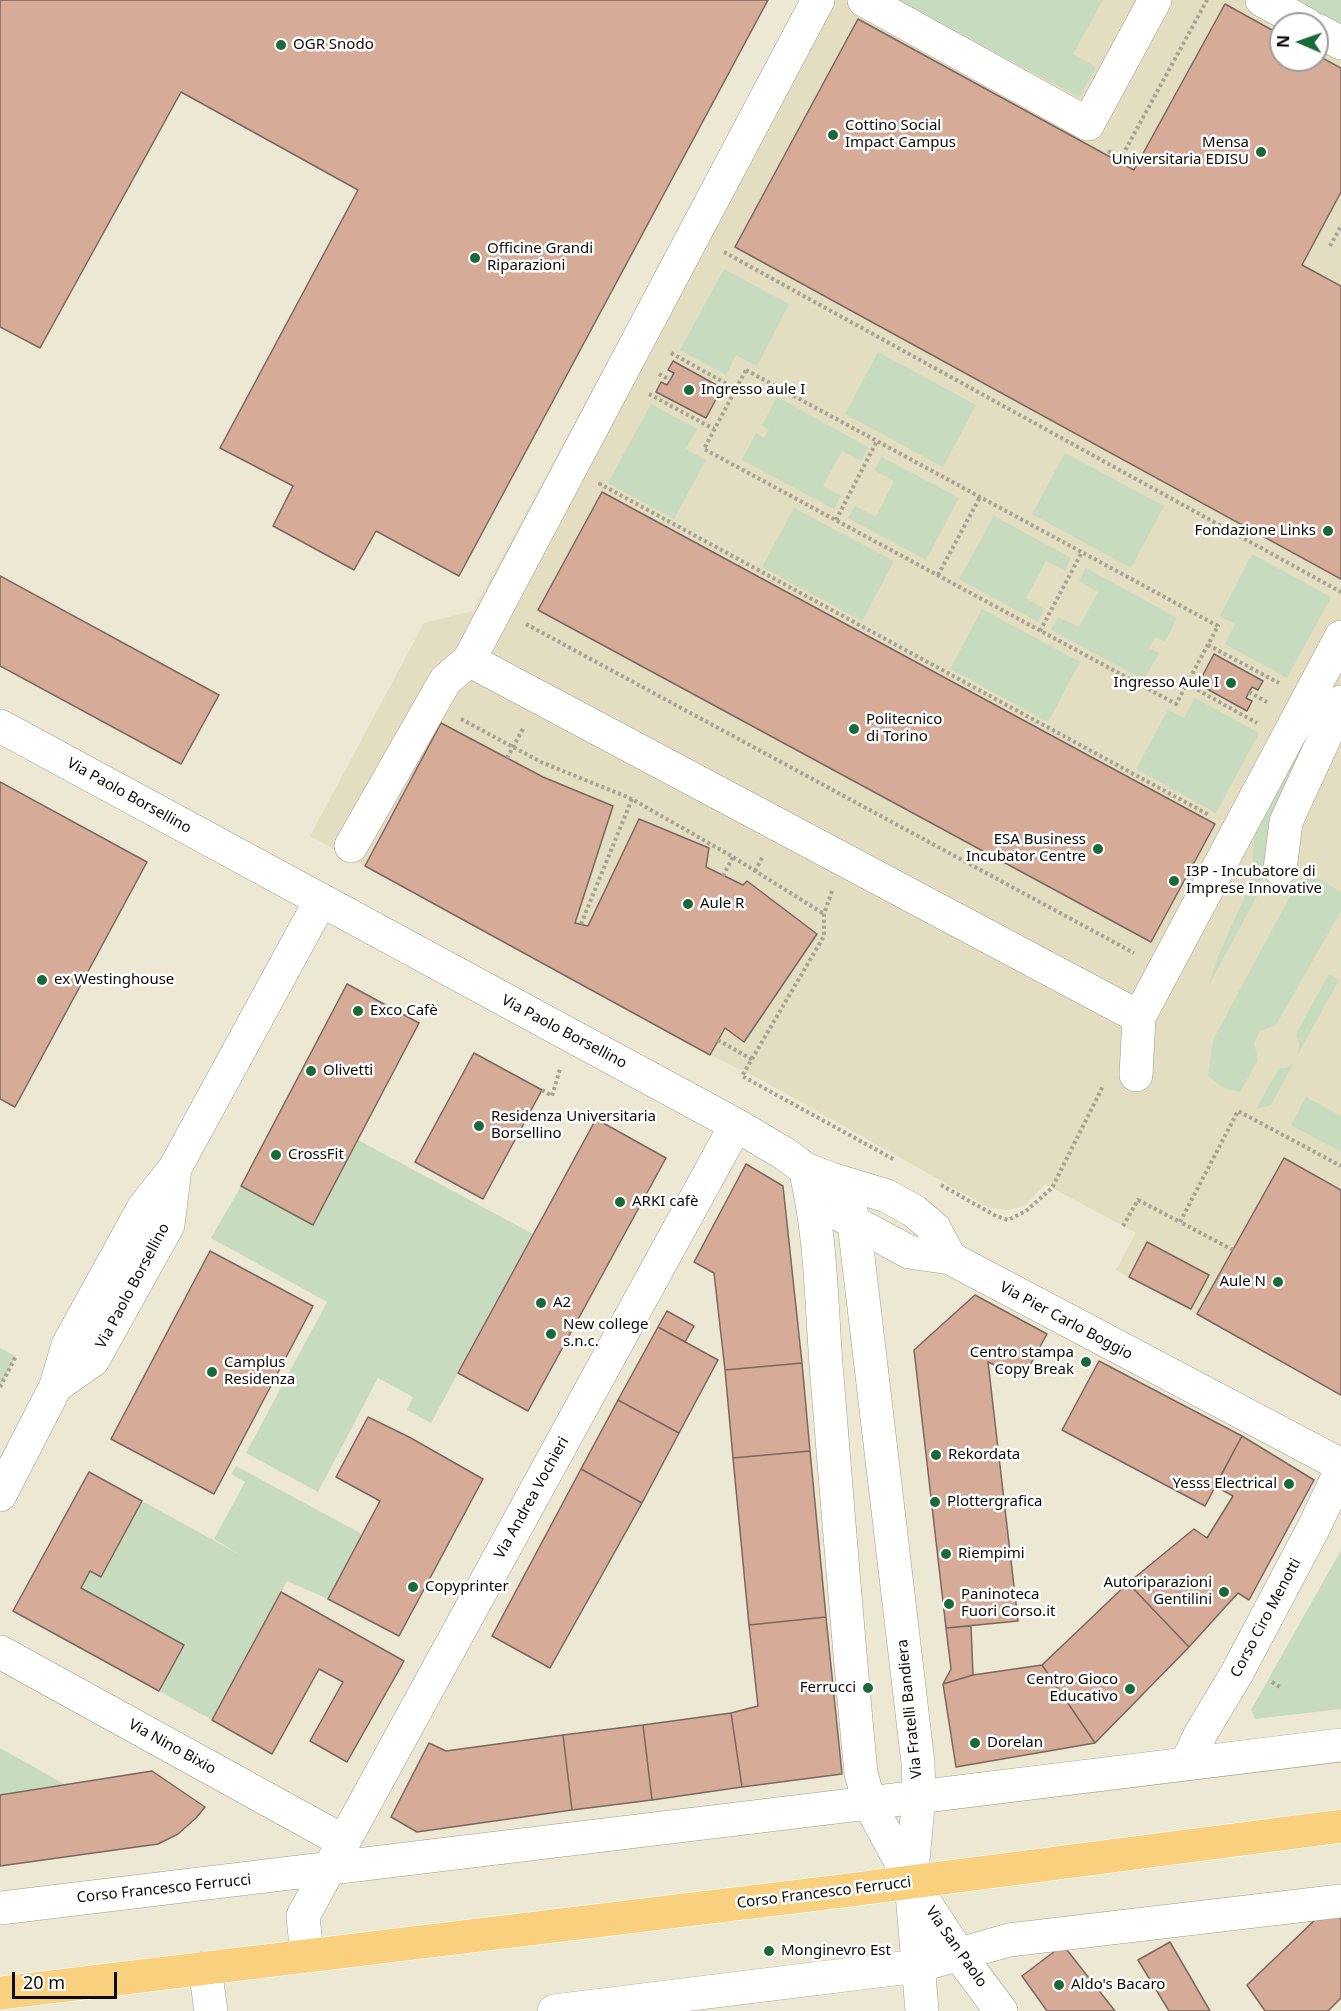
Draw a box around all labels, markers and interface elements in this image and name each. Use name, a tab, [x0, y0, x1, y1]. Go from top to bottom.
north arrow	[1269, 12, 1329, 72]
text: N	[1272, 35, 1294, 48]
place label: OGR Snodo	[293, 36, 374, 54]
marker: OGR Snodo	[274, 38, 288, 52]
place label: Cottino Social Impact Campus	[845, 117, 956, 152]
marker: Cottino Social Impact Campus	[826, 128, 840, 142]
place label: Mensa Universitaria EDISU	[1112, 134, 1249, 169]
marker: Mensa Universitaria EDISU	[1254, 145, 1268, 159]
place label: Officine Grandi Riparazioni	[487, 240, 593, 275]
marker: Officine Grandi Riparazioni	[468, 251, 482, 265]
place label: Ingresso aule I	[701, 381, 805, 399]
marker: Ingresso aule I	[682, 383, 696, 397]
place label: Fondazione Links	[1194, 522, 1316, 540]
marker: Fondazione Links	[1321, 524, 1335, 538]
place label: Ingresso Aule I	[1114, 674, 1219, 692]
marker: Ingresso Aule I	[1224, 676, 1238, 690]
place label: Politecnico di Torino	[866, 711, 942, 746]
marker: Politecnico di Torino	[847, 722, 861, 736]
street label: Via Paolo Borsellino	[64, 754, 194, 838]
place label: ESA Business Incubator Centre	[966, 831, 1086, 866]
marker: ESA Business Incubator Centre	[1091, 842, 1105, 856]
place label: I3P - Incubatore di Imprese Innovative	[1186, 863, 1322, 898]
marker: I3P - Incubatore di Imprese Innovative	[1167, 874, 1181, 888]
place label: Aule R	[700, 895, 744, 913]
marker: Aule R	[681, 897, 695, 911]
place label: ex Westinghouse	[54, 971, 174, 989]
marker: ex Westinghouse	[35, 973, 49, 987]
street label: Via Paolo Borsellino	[498, 991, 630, 1073]
place label: Exco Cafè	[370, 1002, 438, 1020]
marker: Exco Cafè	[351, 1004, 365, 1018]
place label: Olivetti	[323, 1062, 373, 1080]
marker: Olivetti	[304, 1064, 318, 1078]
place label: Residenza Universitaria Borsellino	[491, 1108, 656, 1143]
marker: Residenza Universitaria Borsellino	[472, 1119, 486, 1133]
place label: CrossFit	[288, 1146, 344, 1164]
marker: CrossFit	[269, 1148, 283, 1162]
place label: ARKI cafè	[632, 1193, 698, 1211]
marker: ARKI cafè	[613, 1195, 627, 1209]
street label: Via Paolo Borsellino	[92, 1220, 174, 1352]
place label: Aule N	[1220, 1273, 1266, 1291]
marker: Aule N	[1271, 1275, 1285, 1289]
street label: Via Pier Carlo Boggio	[997, 1278, 1135, 1364]
place label: A2	[553, 1294, 571, 1312]
marker: A2	[534, 1296, 548, 1310]
place label: New college s.n.c.	[563, 1316, 648, 1351]
marker: New college s.n.c.	[544, 1327, 558, 1341]
place label: Centro stampa Copy Break	[970, 1344, 1074, 1379]
place label: Camplus Residenza	[224, 1354, 295, 1389]
marker: Centro stampa Copy Break	[1079, 1355, 1093, 1369]
marker: Camplus Residenza	[205, 1365, 219, 1379]
street label: Via Andrea Vochieri	[491, 1434, 573, 1562]
place label: Rekordata	[948, 1446, 1020, 1464]
marker: Rekordata	[929, 1448, 943, 1462]
place label: Yesss Electrical	[1173, 1475, 1277, 1493]
marker: Yesss Electrical	[1282, 1477, 1296, 1491]
place label: Plottergrafica	[947, 1493, 1043, 1511]
marker: Plottergrafica	[928, 1495, 942, 1509]
place label: Riempimi	[958, 1545, 1025, 1563]
marker: Riempimi	[939, 1547, 953, 1561]
street label: Corso Ciro Menotti	[1227, 1555, 1305, 1681]
place label: Autoriparazioni Gentilini	[1104, 1574, 1212, 1609]
place label: Copyprinter	[425, 1578, 509, 1596]
marker: Copyprinter	[406, 1580, 420, 1594]
marker: Autoriparazioni Gentilini	[1217, 1585, 1231, 1599]
place label: Paninoteca Fuori Corso.it	[961, 1586, 1055, 1621]
marker: Paninoteca Fuori Corso.it	[942, 1597, 956, 1611]
street label: Via Fratelli Bandiera	[894, 1638, 926, 1780]
place label: Centro Gioco Educativo	[1026, 1671, 1118, 1706]
place label: Ferrucci	[800, 1679, 856, 1697]
marker: Ferrucci	[861, 1681, 875, 1695]
marker: Centro Gioco Educativo	[1123, 1682, 1137, 1696]
street label: Via Nino Bixio	[125, 1716, 219, 1778]
place label: Dorelan	[987, 1734, 1043, 1752]
marker: Dorelan	[968, 1736, 982, 1750]
street label: Corso Francesco Ferrucci	[76, 1871, 252, 1907]
street label: Corso Francesco Ferrucci	[736, 1873, 912, 1913]
street label: Via San Paolo	[922, 1903, 990, 1991]
place label: Monginevro Est	[781, 1942, 891, 1960]
marker: Monginevro Est	[762, 1944, 776, 1958]
scale bar	[15, 1960, 120, 1998]
text: 20 m	[23, 1970, 65, 1994]
place label: Aldo's Bacaro	[1071, 1976, 1165, 1994]
marker: Aldo's Bacaro	[1052, 1978, 1066, 1992]

